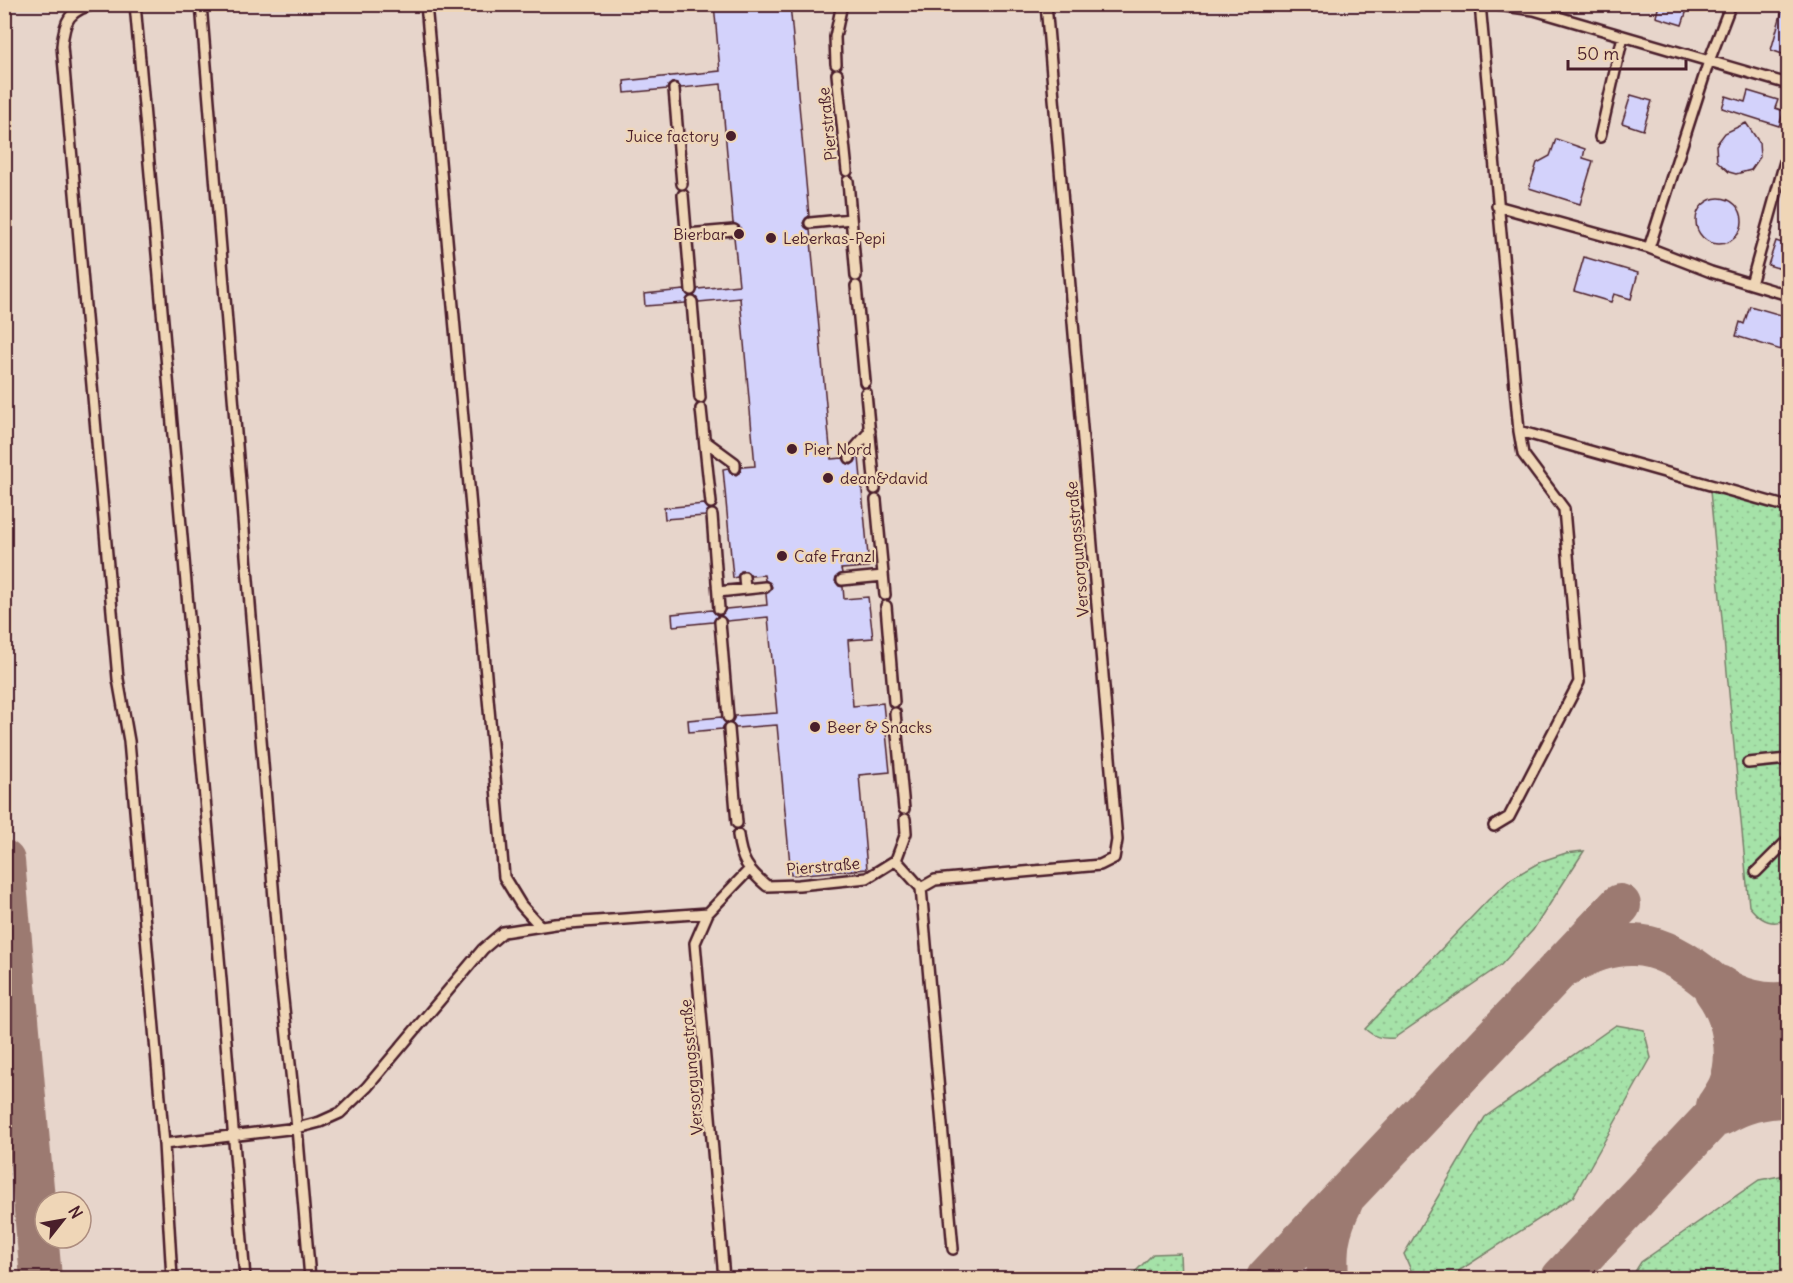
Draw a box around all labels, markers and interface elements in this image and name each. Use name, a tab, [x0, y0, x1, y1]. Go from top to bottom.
scale bar	[1568, 33, 1686, 71]
text: 50 m	[1577, 42, 1619, 65]
street label: Pierstraße	[813, 86, 841, 162]
place label: Juice factory	[625, 126, 719, 146]
marker: Juice factory	[724, 129, 738, 143]
place label: Bierbar	[673, 224, 727, 244]
marker: Bierbar	[732, 227, 746, 241]
place label: Leberkas-Pepi	[783, 228, 885, 248]
marker: Leberkas-Pepi	[764, 231, 778, 245]
place label: Pier Nord	[804, 439, 872, 459]
marker: Pier Nord	[785, 442, 799, 456]
place label: dean&david	[840, 468, 928, 488]
marker: dean&david	[821, 471, 835, 485]
street label: Versorgungsstraße	[1061, 480, 1093, 618]
place label: Cafe Franzl	[794, 546, 875, 566]
marker: Cafe Franzl	[775, 549, 789, 563]
place label: Beer & Snacks	[827, 717, 932, 737]
marker: Beer & Snacks	[808, 720, 822, 734]
street label: Pierstraße	[785, 853, 861, 879]
street label: Versorgungsstraße	[675, 998, 707, 1136]
north arrow	[33, 1190, 93, 1250]
text: N	[64, 1202, 87, 1222]

